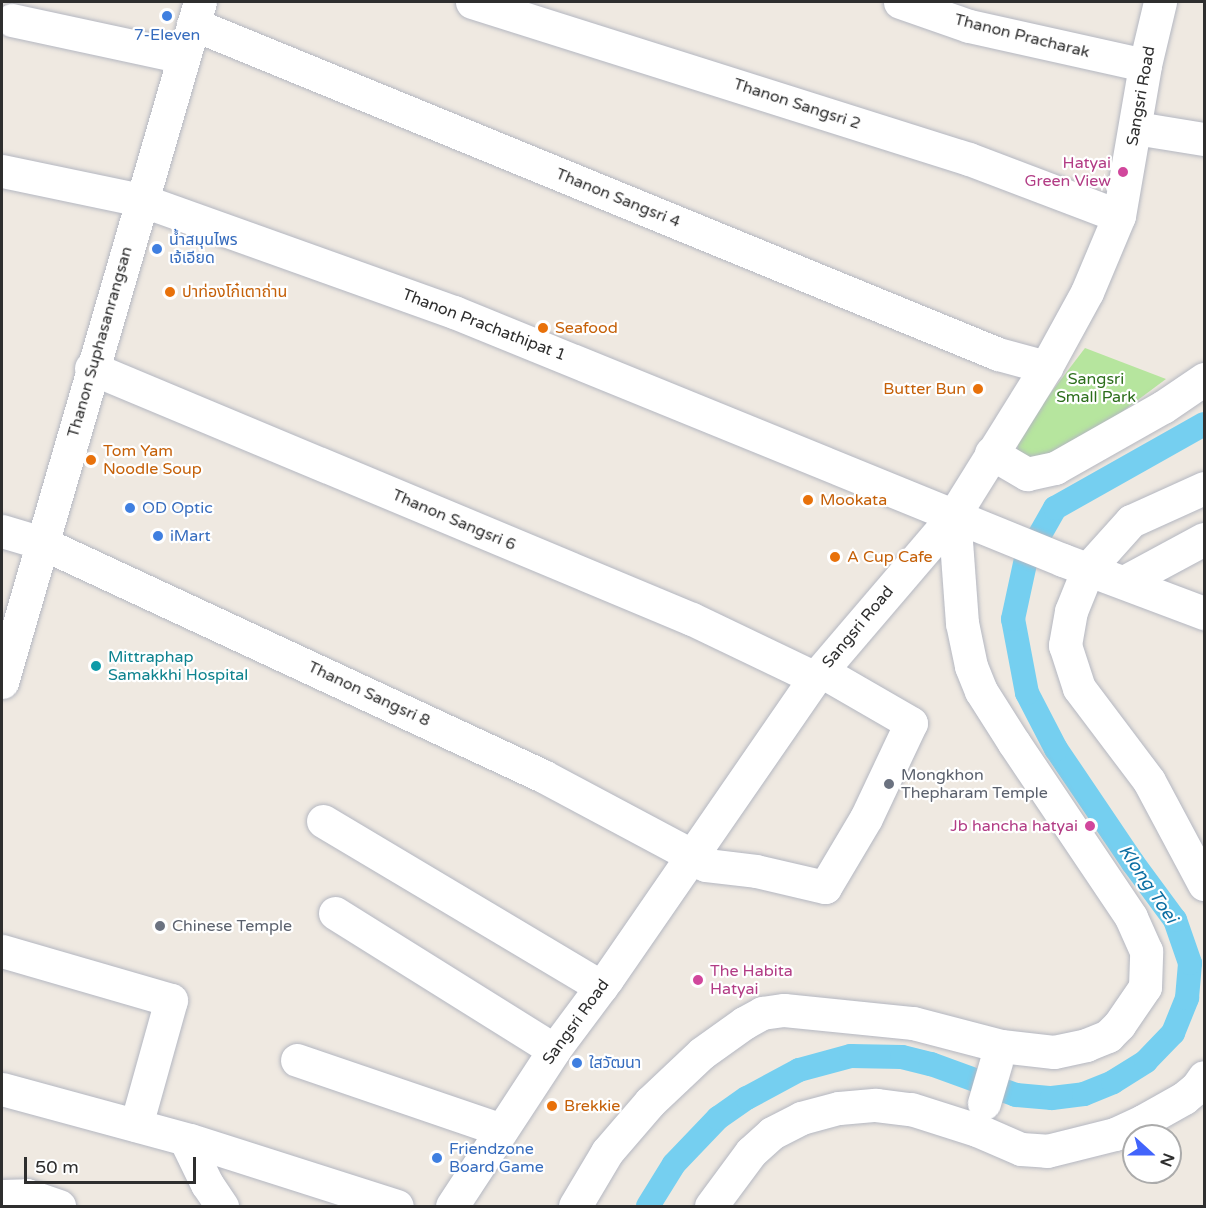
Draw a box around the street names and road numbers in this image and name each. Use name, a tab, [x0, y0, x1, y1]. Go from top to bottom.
street label: Thanon Pracharak	[952, 10, 1092, 62]
street label: Sangsri Road	[1123, 45, 1159, 147]
street label: Thanon Sangsri 2	[731, 74, 863, 134]
street label: Thanon Sangsri 4	[553, 164, 683, 232]
street label: Thanon Suphasanrangsan	[64, 244, 136, 440]
street label: Thanon Prachathipat 1	[400, 285, 568, 365]
street label: Thanon Sangsri 6	[389, 485, 519, 555]
street label: Sangsri Road	[818, 582, 898, 672]
street label: Thanon Sangsri 8	[305, 657, 433, 731]
street label: Sangsri Road	[539, 976, 613, 1068]

